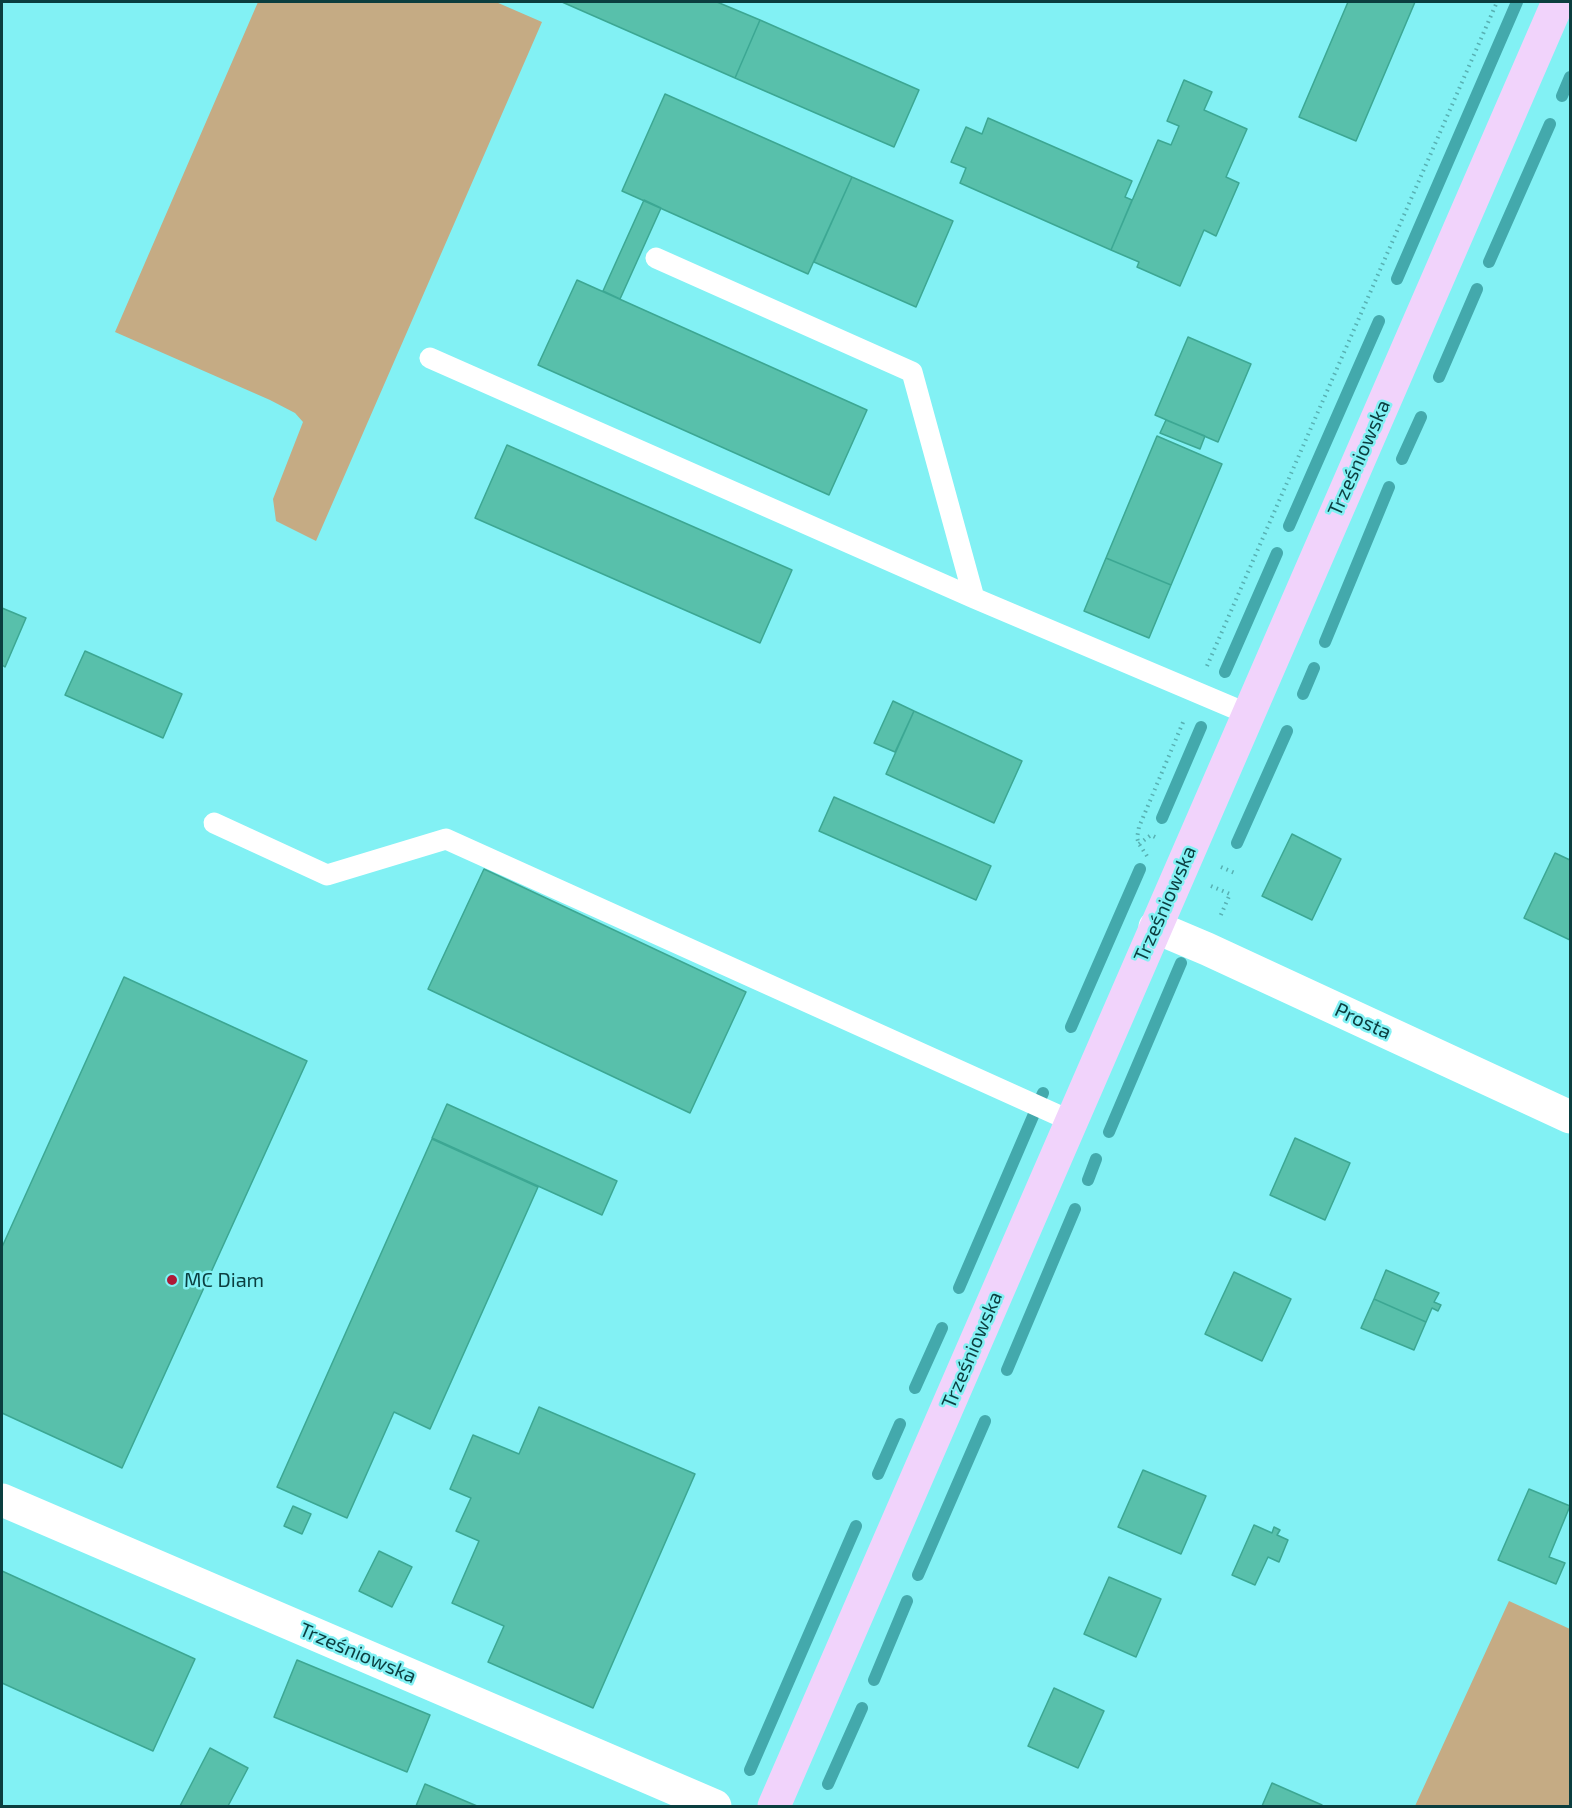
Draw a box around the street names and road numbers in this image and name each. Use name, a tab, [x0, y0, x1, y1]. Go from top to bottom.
street label: Trześniowska	[1323, 396, 1395, 520]
street label: Trześniowska	[1129, 842, 1201, 966]
street label: Prosta	[1331, 998, 1395, 1044]
street label: Trześniowska	[937, 1288, 1007, 1412]
street label: Trześniowska	[296, 1618, 420, 1688]

